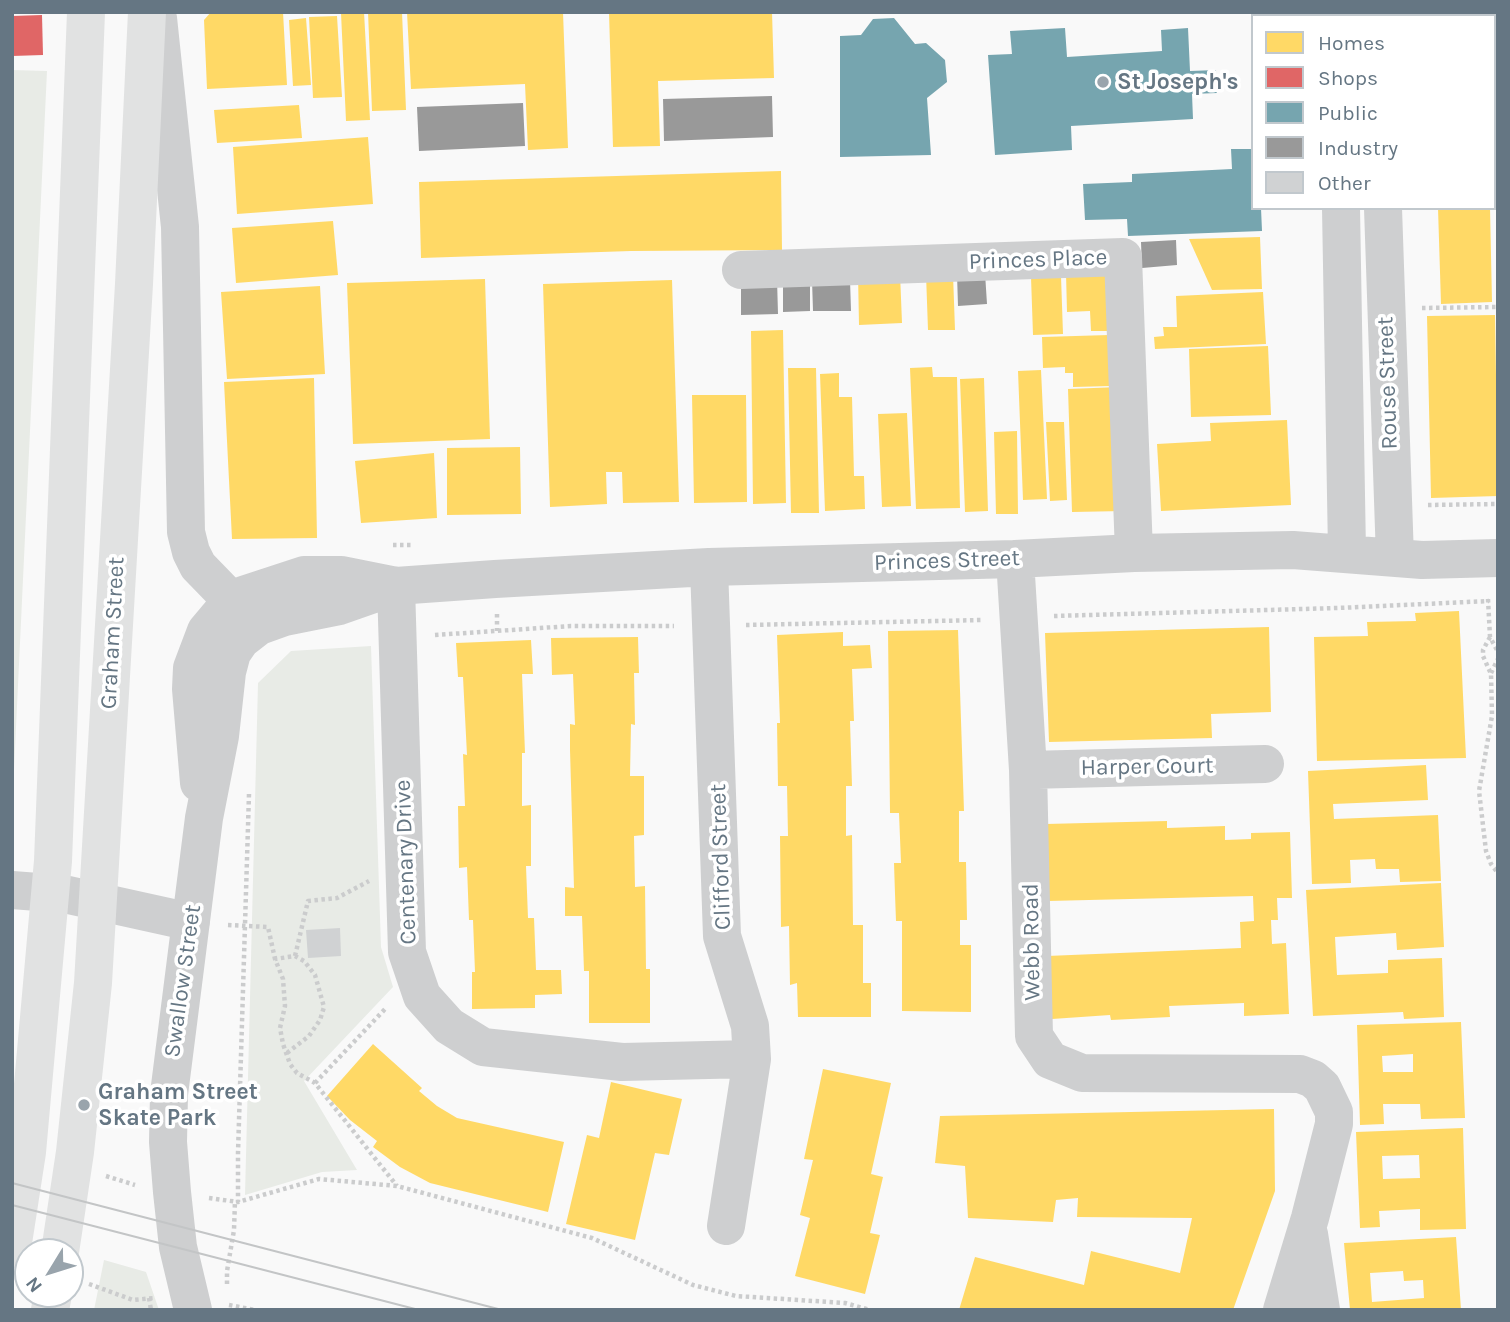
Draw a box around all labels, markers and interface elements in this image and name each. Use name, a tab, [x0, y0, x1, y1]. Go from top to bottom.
legend	[1251, 14, 1496, 210]
text: Homes	[1318, 31, 1385, 55]
text: Shops	[1318, 66, 1378, 90]
place label: St Joseph's	[1117, 68, 1239, 96]
marker: St Joseph's	[1095, 74, 1111, 90]
text: Public	[1318, 101, 1378, 125]
text: Industry	[1318, 136, 1398, 160]
text: Other	[1318, 171, 1371, 195]
street label: Princes Place	[968, 244, 1108, 276]
street label: Rouse Street	[1372, 316, 1404, 450]
street label: Princes Street	[873, 545, 1021, 577]
street label: Graham Street	[95, 556, 131, 710]
street label: Harper Court	[1080, 752, 1214, 782]
street label: Centenary Drive	[389, 779, 423, 945]
street label: Clifford Street	[705, 783, 737, 931]
street label: Webb Road	[1017, 883, 1047, 1001]
street label: Swallow Street	[159, 903, 207, 1059]
place label: Graham Street Skate Park	[98, 1078, 258, 1132]
marker: Graham Street Skate Park	[76, 1097, 92, 1113]
north arrow	[14, 1238, 84, 1308]
text: N	[21, 1273, 47, 1297]

